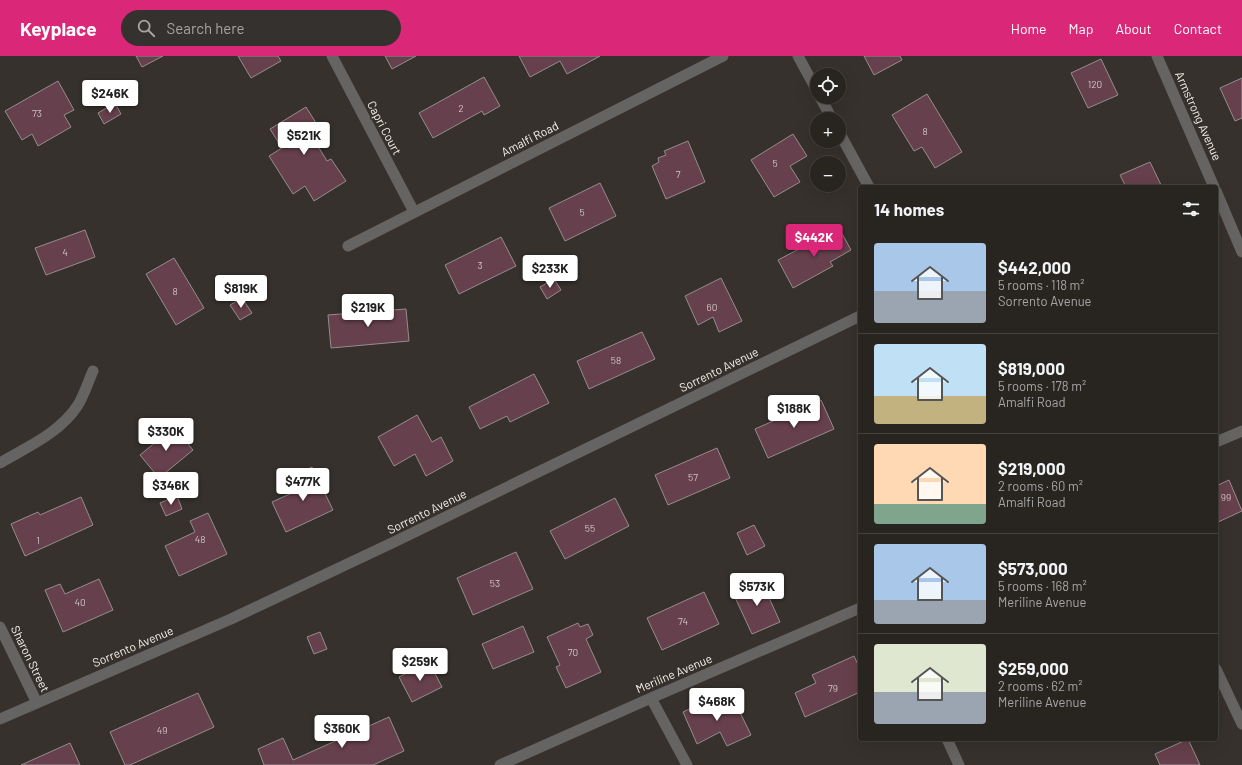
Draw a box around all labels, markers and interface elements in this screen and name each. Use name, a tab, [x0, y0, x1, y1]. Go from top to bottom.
search box	[121, 10, 401, 46]
text: Keyplace	[20, 17, 97, 40]
icon: search	[135, 17, 157, 39]
text: Search here	[167, 19, 245, 37]
text: Home	[1011, 20, 1047, 37]
text: Map	[1069, 20, 1093, 37]
text: About	[1115, 20, 1152, 37]
text: Contact	[1174, 20, 1222, 37]
map controls	[810, 68, 846, 192]
button: locate	[810, 68, 846, 104]
street label: Armstrong Avenue	[1173, 69, 1225, 162]
house number: 120	[1088, 78, 1102, 90]
pin: $246K	[82, 80, 138, 114]
text: $246K	[91, 85, 129, 101]
street label: Capri Court	[365, 98, 405, 157]
house number: 2	[458, 102, 464, 114]
house number: 73	[32, 107, 42, 119]
button: +	[810, 112, 846, 148]
street label: Amalfi Road	[499, 118, 561, 159]
pin: $521K	[276, 122, 332, 156]
house number: 8	[922, 125, 928, 137]
text: $521K	[287, 127, 321, 143]
button: −	[810, 156, 846, 192]
house number: 5	[772, 157, 778, 169]
house number: 7	[676, 168, 681, 180]
icon: filters	[1180, 198, 1202, 220]
text: 14 homes	[874, 199, 944, 219]
house number: 5	[579, 206, 585, 218]
pin: $442K	[786, 224, 842, 258]
text: $442K	[795, 229, 833, 245]
house number: 4	[62, 246, 68, 258]
pin: $233K	[522, 255, 578, 289]
text: $442,000	[998, 257, 1071, 277]
house number: 3	[477, 259, 483, 271]
icon: home	[906, 259, 954, 307]
text: $233K	[532, 260, 568, 276]
pin: $819K	[213, 275, 269, 309]
text: 5 rooms · 118 m²	[998, 277, 1085, 293]
text: $819K	[224, 280, 258, 296]
house number: 8	[172, 285, 178, 297]
text: Sorrento Avenue	[998, 293, 1092, 309]
pin: $219K	[340, 294, 396, 328]
text: $219K	[351, 299, 385, 315]
house number: 60	[707, 301, 717, 313]
street label: Sorrento Avenue	[677, 344, 760, 394]
house number: 58	[611, 354, 621, 366]
text: $819,000	[998, 358, 1065, 378]
icon: home	[906, 360, 954, 408]
text: 5 rooms · 178 m²	[998, 378, 1086, 394]
text: Amalfi Road	[998, 394, 1066, 410]
pin: $188K	[766, 395, 822, 429]
text: $188K	[777, 400, 811, 416]
pin: $330K	[138, 418, 194, 452]
text: $330K	[147, 423, 185, 439]
text: $219,000	[998, 458, 1065, 478]
icon: home	[906, 460, 954, 508]
pin: $477K	[275, 468, 331, 502]
house number: 57	[688, 471, 698, 483]
pin: $346K	[143, 472, 199, 506]
text: $477K	[285, 473, 321, 489]
text: $346K	[152, 477, 190, 493]
text: 2 rooms · 60 m²	[998, 478, 1083, 494]
street label: Sorrento Avenue	[385, 486, 468, 536]
house number: 99	[1221, 491, 1231, 503]
text: Amalfi Road	[998, 494, 1066, 510]
house number: 55	[585, 522, 595, 534]
house number: 48	[195, 533, 205, 545]
house number: 1	[36, 534, 40, 546]
text: $573,000	[998, 558, 1068, 578]
icon: home	[906, 560, 954, 608]
pin: $573K	[729, 573, 785, 607]
house number: 53	[490, 577, 500, 589]
text: $573K	[739, 578, 775, 594]
text: 5 rooms · 168 m²	[998, 578, 1087, 594]
text: Meriline Avenue	[998, 594, 1086, 610]
house number: 40	[74, 596, 86, 608]
house number: 74	[678, 615, 688, 627]
street label: Sharon Street	[9, 623, 53, 694]
street label: Sorrento Avenue	[90, 623, 175, 669]
house number: 70	[568, 646, 578, 658]
pin: $259K	[392, 648, 448, 682]
street label: Meriline Avenue	[633, 651, 714, 695]
text: $259K	[402, 653, 438, 669]
text: $259,000	[998, 658, 1069, 678]
icon: home	[906, 660, 954, 708]
text: 2 rooms · 62 m²	[998, 678, 1083, 694]
house number: 79	[828, 682, 838, 694]
pin: $468K	[689, 688, 745, 722]
text: $468K	[698, 693, 736, 709]
text: Meriline Avenue	[998, 694, 1086, 710]
pin: $360K	[314, 715, 370, 749]
text: $360K	[324, 720, 361, 736]
house number: 49	[157, 724, 167, 736]

